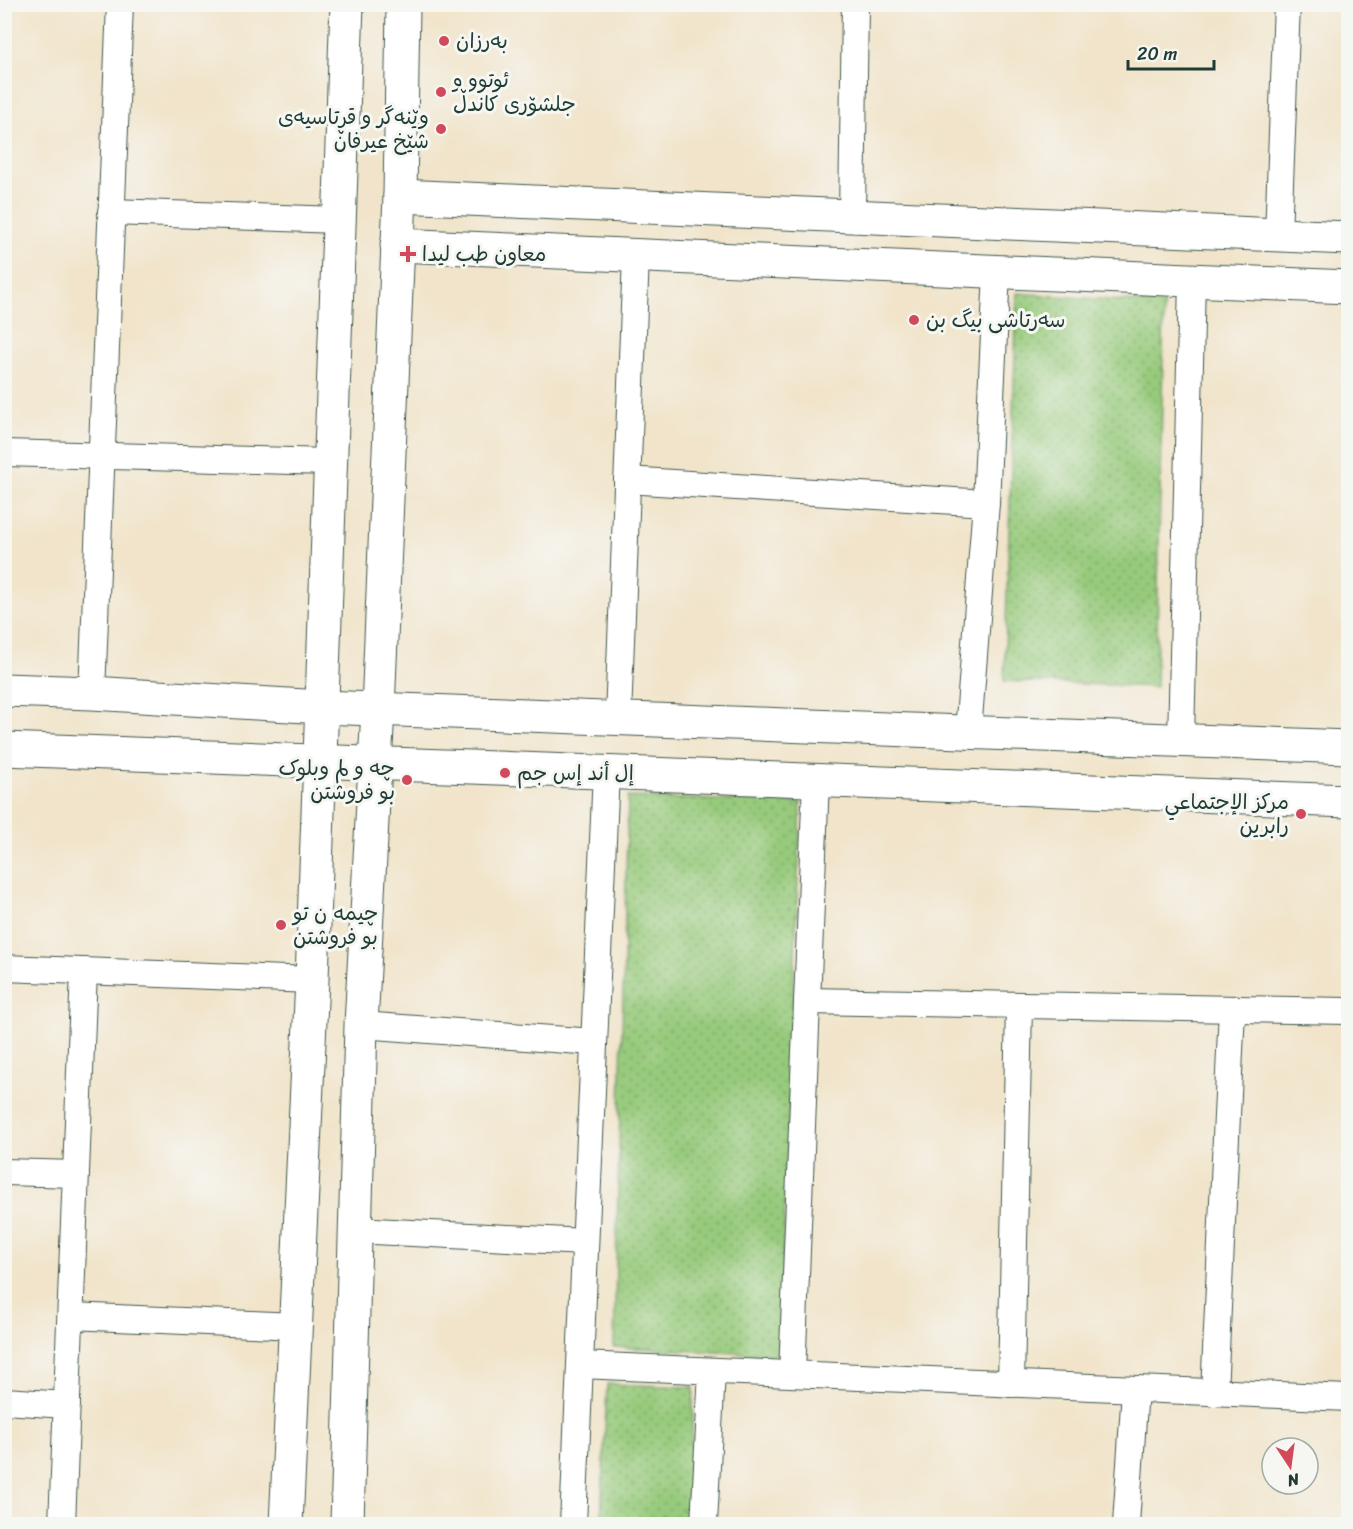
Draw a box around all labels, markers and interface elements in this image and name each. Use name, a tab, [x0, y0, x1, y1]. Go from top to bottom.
place label: بەرزان	[456, 22, 508, 60]
scale bar	[1128, 33, 1214, 71]
marker: بەرزان	[437, 34, 451, 48]
text: 20 m	[1137, 38, 1177, 70]
place label: ئوتوو و جلشۆری کاندڵ	[451, 61, 576, 123]
marker: ئوتوو و جلشۆری کاندڵ	[434, 85, 448, 99]
place label: وێنەگر و قڕتاسیەی شێخ عیرفان	[278, 98, 429, 160]
marker: وێنەگر و قڕتاسیەی شێخ عیرفان	[434, 122, 448, 136]
place label: معاون طب لیدا	[422, 235, 546, 273]
marker: معاون طب لیدا	[399, 245, 417, 263]
place label: سەرتاشی بیگ بن	[926, 301, 1066, 339]
marker: سەرتاشی بیگ بن	[907, 313, 921, 327]
place label: چه و لم وبلوک بو فروشتن	[279, 749, 395, 811]
place label: إل أند إس جم	[517, 754, 634, 792]
marker: إل أند إس جم	[498, 766, 512, 780]
marker: چه و لم وبلوک بو فروشتن	[400, 773, 414, 787]
place label: مركز الإجتماعي رابرين	[1165, 783, 1289, 845]
marker: مركز الإجتماعي رابرين	[1294, 807, 1308, 821]
place label: چیمه ن تو بو فروشتن	[291, 894, 378, 956]
marker: چیمه ن تو بو فروشتن	[274, 918, 288, 932]
north arrow	[1260, 1436, 1320, 1496]
text: N	[1284, 1465, 1303, 1496]

